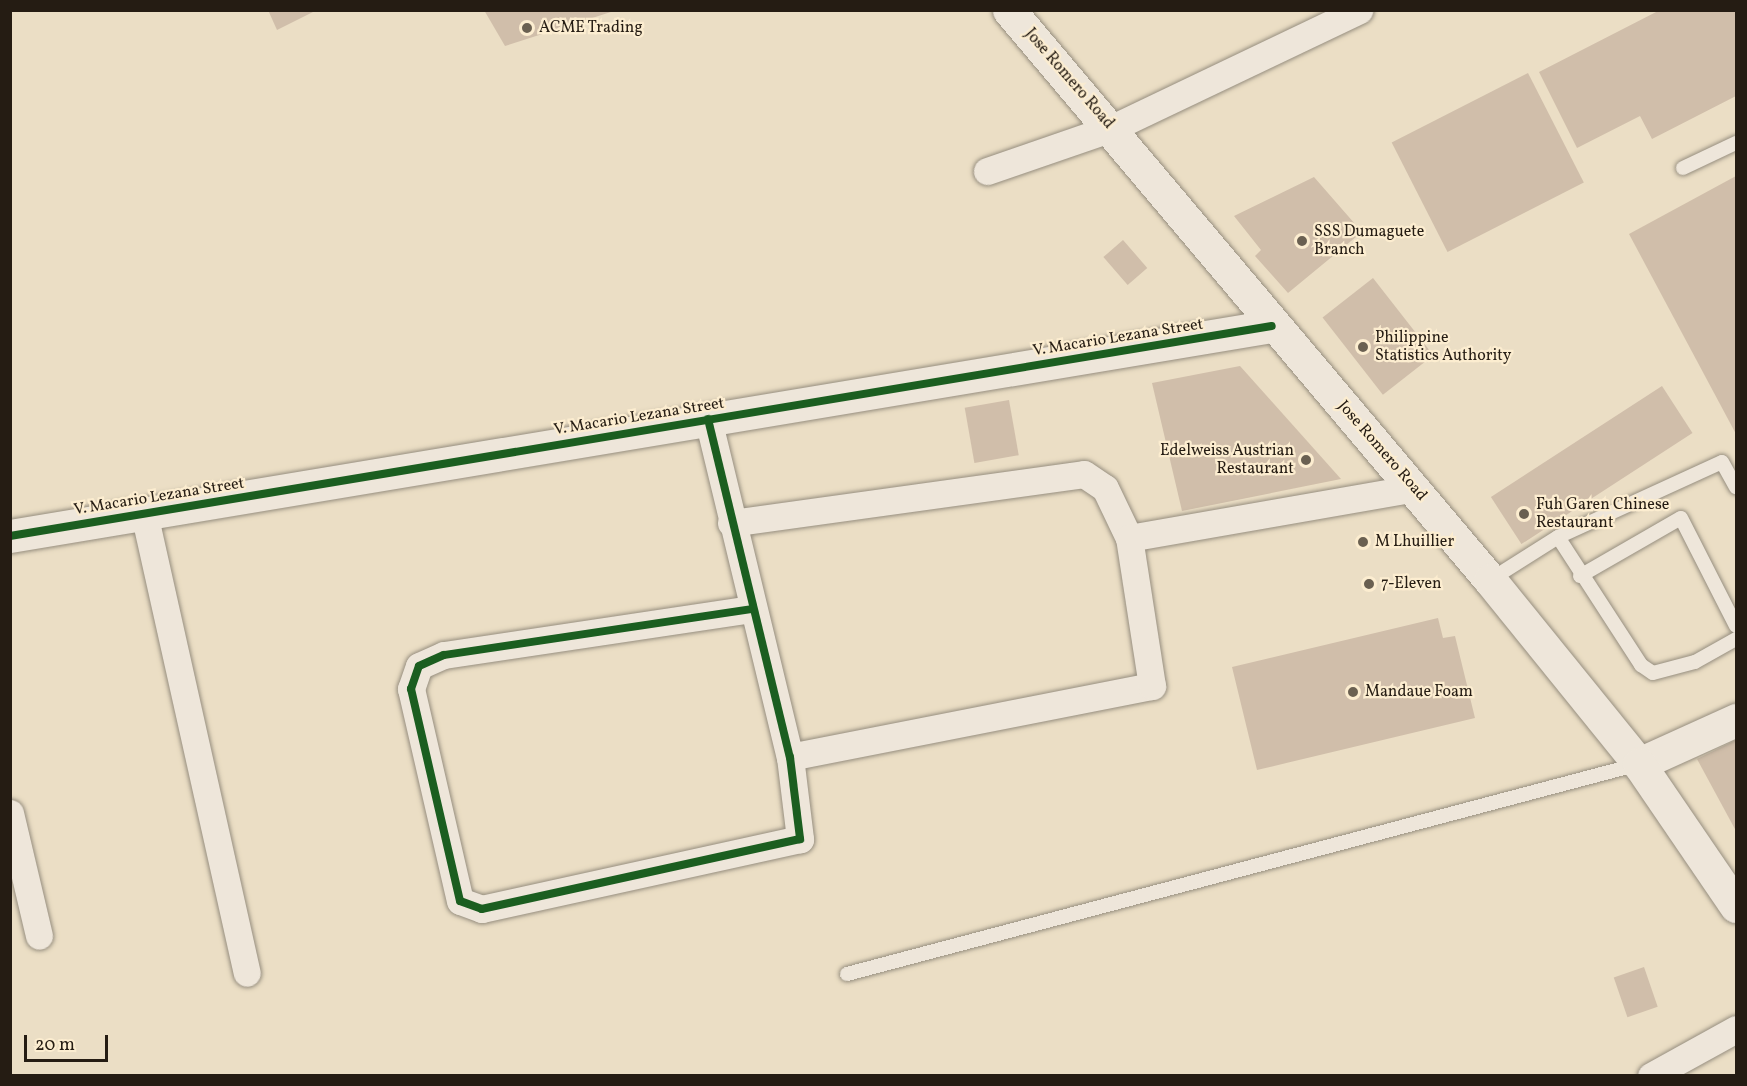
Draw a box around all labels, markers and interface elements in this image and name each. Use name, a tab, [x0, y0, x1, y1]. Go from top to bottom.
place label: ACME Trading	[539, 18, 643, 38]
marker: ACME Trading	[520, 21, 534, 35]
street label: Jose Romero Road	[1020, 25, 1118, 133]
place label: SSS Dumaguete Branch	[1314, 222, 1424, 260]
marker: SSS Dumaguete Branch	[1295, 234, 1309, 248]
street label: V. Macario Lezana Street	[1031, 315, 1205, 361]
place label: Philippine Statistics Authority	[1375, 328, 1512, 366]
marker: Philippine Statistics Authority	[1356, 340, 1370, 354]
street label: V. Macario Lezana Street	[552, 394, 726, 440]
street label: Jose Romero Road	[1333, 397, 1431, 505]
place label: Edelweiss Austrian Restaurant	[1160, 441, 1294, 479]
marker: Edelweiss Austrian Restaurant	[1299, 453, 1313, 467]
street label: V. Macario Lezana Street	[72, 474, 246, 520]
place label: Fuh Garen Chinese Restaurant	[1536, 495, 1669, 533]
marker: Fuh Garen Chinese Restaurant	[1517, 507, 1531, 521]
place label: M Lhuillier	[1375, 532, 1454, 552]
marker: M Lhuillier	[1356, 535, 1370, 549]
place label: 7-Eleven	[1381, 574, 1442, 594]
marker: 7-Eleven	[1362, 577, 1376, 591]
place label: Mandaue Foam	[1365, 682, 1473, 702]
marker: Mandaue Foam	[1346, 685, 1360, 699]
scale bar	[27, 1023, 111, 1061]
text: 20 m	[35, 1033, 75, 1058]

